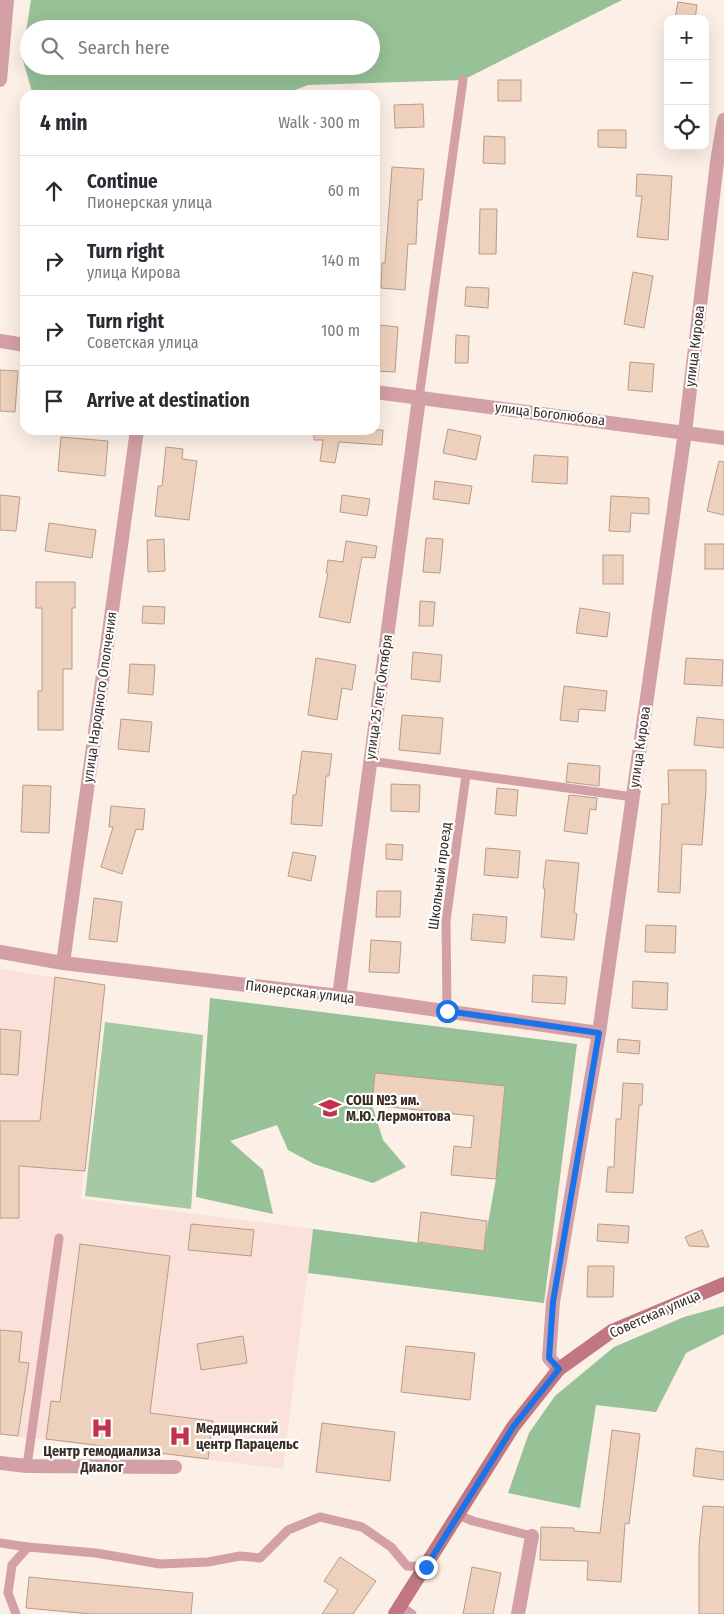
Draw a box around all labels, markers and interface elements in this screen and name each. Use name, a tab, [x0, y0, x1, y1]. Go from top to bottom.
map controls	[664, 15, 709, 150]
button: +	[664, 15, 709, 60]
search box	[20, 20, 380, 75]
icon: search	[38, 34, 66, 62]
text: Search here	[78, 36, 170, 59]
button: −	[664, 60, 709, 105]
button: locate	[664, 105, 709, 150]
text: 4 min	[40, 110, 88, 136]
text: Walk · 300 m	[278, 113, 360, 132]
text: Continue	[87, 170, 158, 193]
icon: ahead	[40, 177, 68, 205]
text: 60 m	[328, 181, 360, 200]
text: Пионерская улица	[87, 193, 212, 212]
text: Turn right	[87, 240, 164, 263]
icon: right	[40, 247, 68, 275]
text: 140 m	[322, 251, 360, 270]
text: улица Кирова	[87, 263, 181, 282]
street label: улица Кирова	[682, 304, 708, 388]
text: Turn right	[87, 310, 164, 333]
icon: right	[40, 317, 68, 345]
text: 100 m	[321, 321, 360, 340]
text: Советская улица	[87, 333, 199, 352]
icon: arrive	[40, 387, 68, 415]
text: Arrive at destination	[87, 389, 250, 412]
street label: улица Боголюбова	[494, 399, 606, 429]
street label: улица Народного Ополчения	[80, 610, 120, 784]
street label: улица 25 лет Октября	[362, 633, 396, 761]
street label: улица Кирова	[626, 705, 654, 789]
street label: Школьный проезд	[425, 821, 455, 931]
street label: Пионерская улица	[245, 977, 356, 1007]
route start	[436, 1000, 459, 1023]
place label: СОШ №3 им. М.Ю. Лермонтова	[346, 1092, 451, 1125]
school or university icon: СОШ №3 им. М.Ю. Лермонтова	[317, 1095, 343, 1121]
street label: Советская улица	[607, 1286, 703, 1342]
hospital icon: Центр гемодиализа Диалог	[89, 1415, 115, 1441]
place label: Медицинский центр Парацельс	[196, 1420, 300, 1453]
hospital icon: Медицинский центр Парацельс	[167, 1423, 193, 1449]
place label: Центр гемодиализа Диалог	[43, 1443, 161, 1476]
route end	[415, 1556, 438, 1579]

